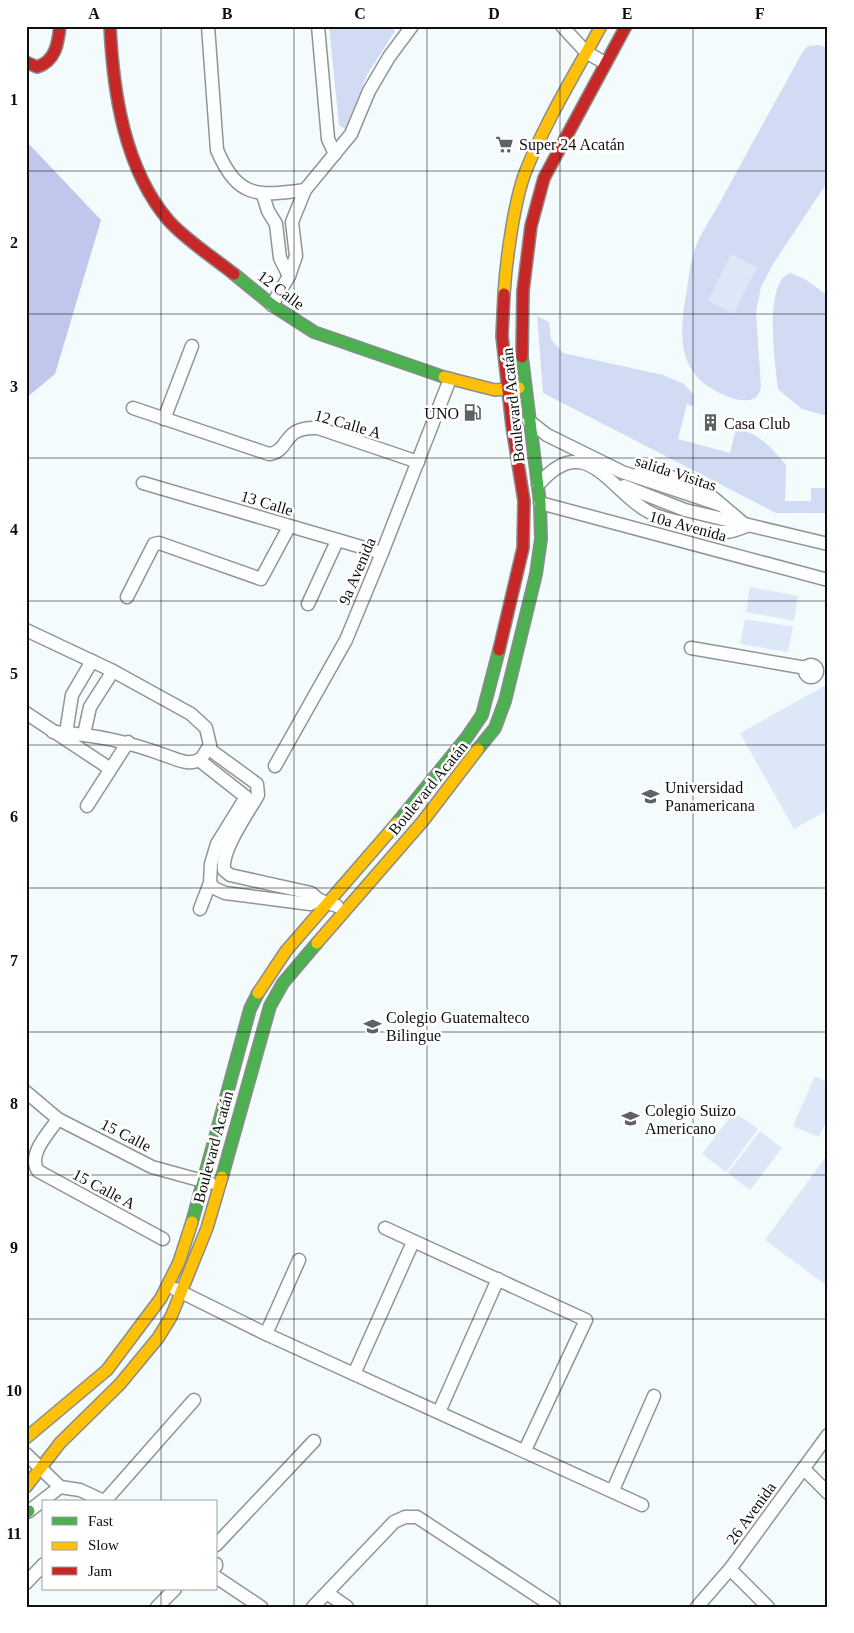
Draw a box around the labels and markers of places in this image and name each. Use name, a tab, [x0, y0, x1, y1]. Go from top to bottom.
supermarket icon: Super 24 Acatán	[495, 134, 515, 154]
place label: Super 24 Acatán	[519, 136, 625, 154]
fuel station icon: UNO	[463, 403, 483, 423]
place label: UNO	[424, 405, 459, 422]
building icon: Casa Club	[700, 413, 720, 433]
place label: Casa Club	[724, 415, 790, 432]
place label: Universidad Panamericana	[665, 779, 755, 814]
school or university icon: Universidad Panamericana	[641, 786, 661, 806]
place label: Colegio Guatemalteco Bilingue	[386, 1009, 530, 1045]
school or university icon: Colegio Guatemalteco Bilingue	[362, 1016, 382, 1036]
place label: Colegio Suizo Americano	[645, 1102, 736, 1137]
school or university icon: Colegio Suizo Americano	[621, 1109, 641, 1129]

